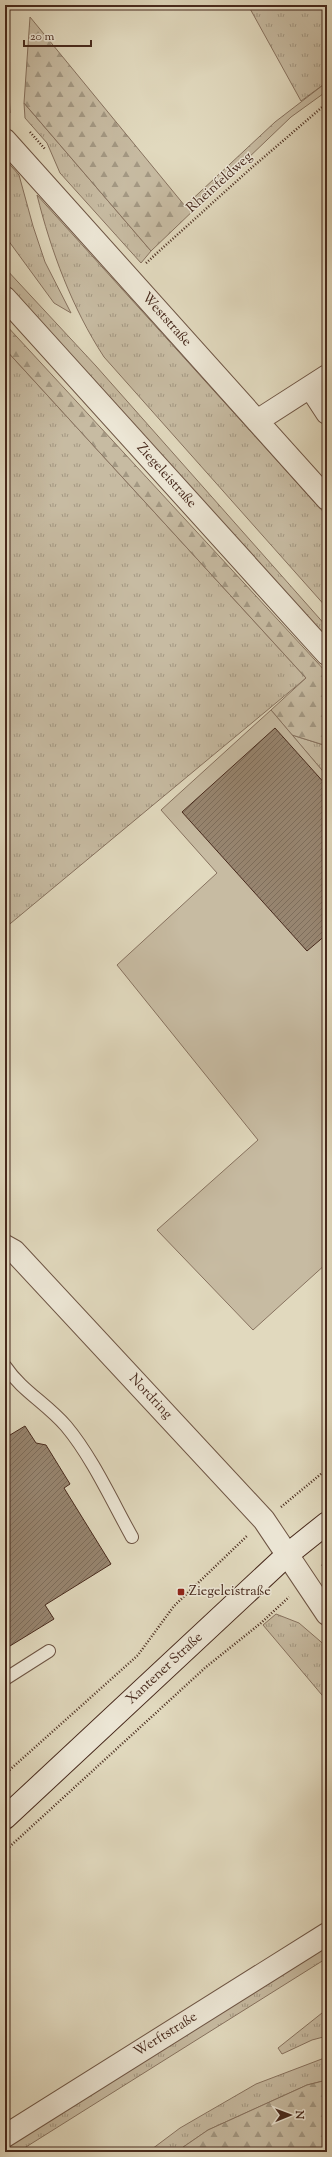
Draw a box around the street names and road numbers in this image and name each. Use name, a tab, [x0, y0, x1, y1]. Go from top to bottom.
street label: Rheinfeldweg	[183, 148, 258, 218]
street label: Weststraße	[136, 288, 196, 352]
street label: Ziegeleistraße	[131, 439, 201, 513]
street label: Nordring	[124, 1370, 176, 1424]
street label: Xantener Straße	[122, 1628, 208, 1710]
street label: Werftstraße	[130, 2008, 202, 2062]

